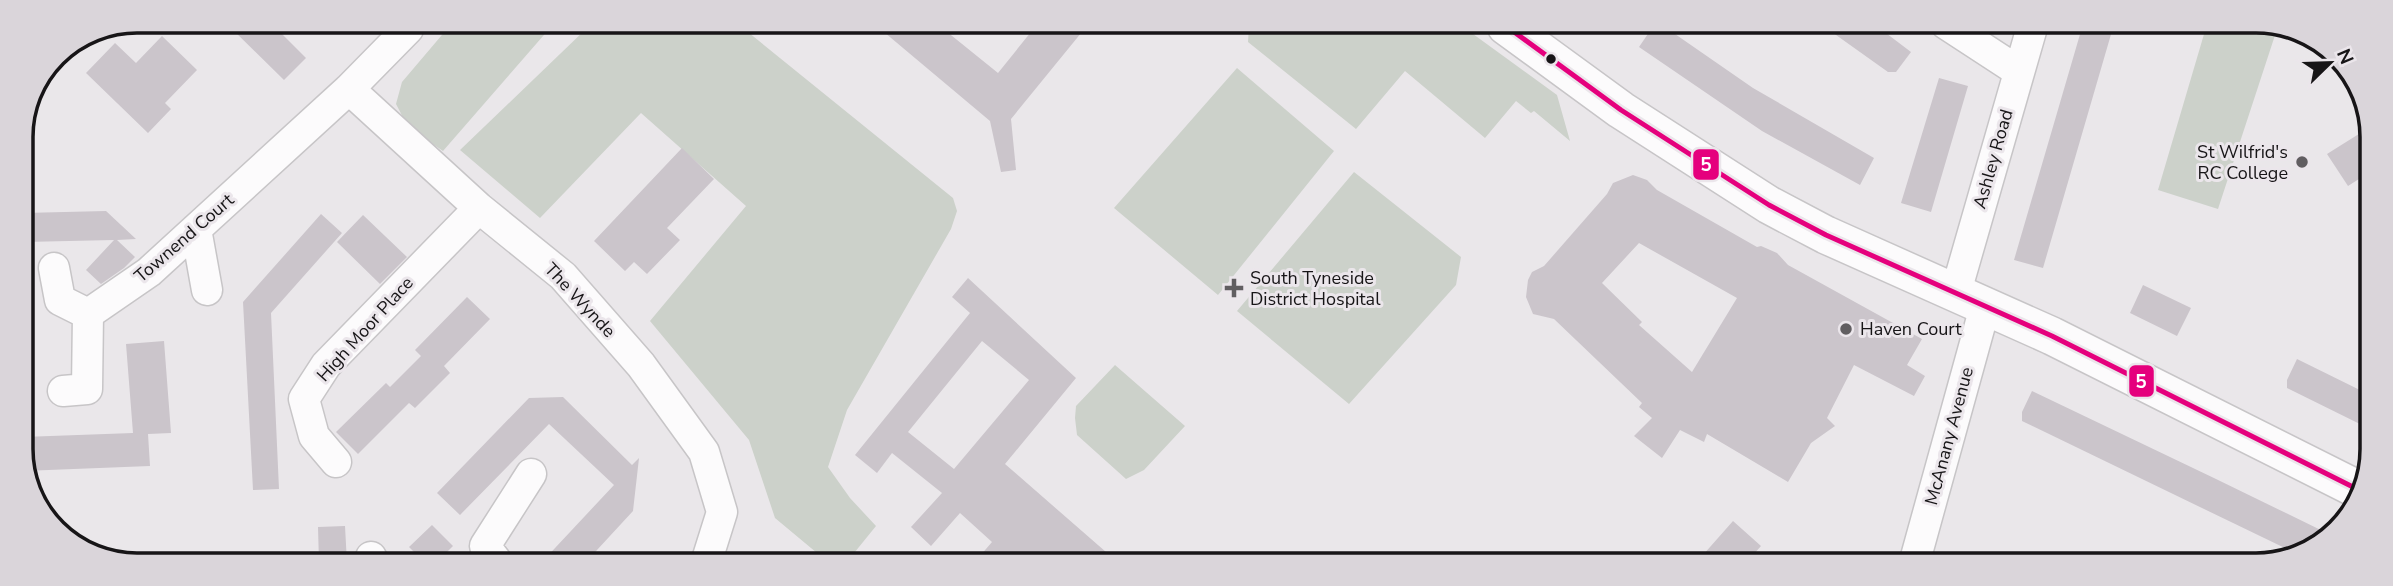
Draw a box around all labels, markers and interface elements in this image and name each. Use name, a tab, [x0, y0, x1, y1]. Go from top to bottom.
north arrow	[2295, 28, 2365, 98]
text: N	[2330, 45, 2359, 68]
unlabelled marker	[1544, 52, 1558, 66]
street label: Ashley Road	[1967, 107, 2019, 211]
place label: St Wilfrid's RC College	[2197, 140, 2288, 185]
line badge: 5	[1692, 148, 1720, 181]
text: 5	[1700, 152, 1712, 178]
marker: St Wilfrid's RC College	[2294, 154, 2310, 170]
street label: Townend Court	[129, 188, 239, 288]
street label: The Wynde	[539, 257, 621, 343]
place label: South Tyneside District Hospital	[1250, 266, 1381, 311]
street label: High Moor Place	[311, 271, 419, 387]
marker: South Tyneside District Hospital	[1224, 278, 1244, 298]
place label: Haven Court	[1860, 317, 1962, 341]
marker: Haven Court	[1838, 321, 1854, 337]
street label: McAnany Avenue	[1919, 364, 1979, 508]
line badge: 5	[2128, 364, 2155, 398]
text: 5	[2135, 369, 2147, 395]

